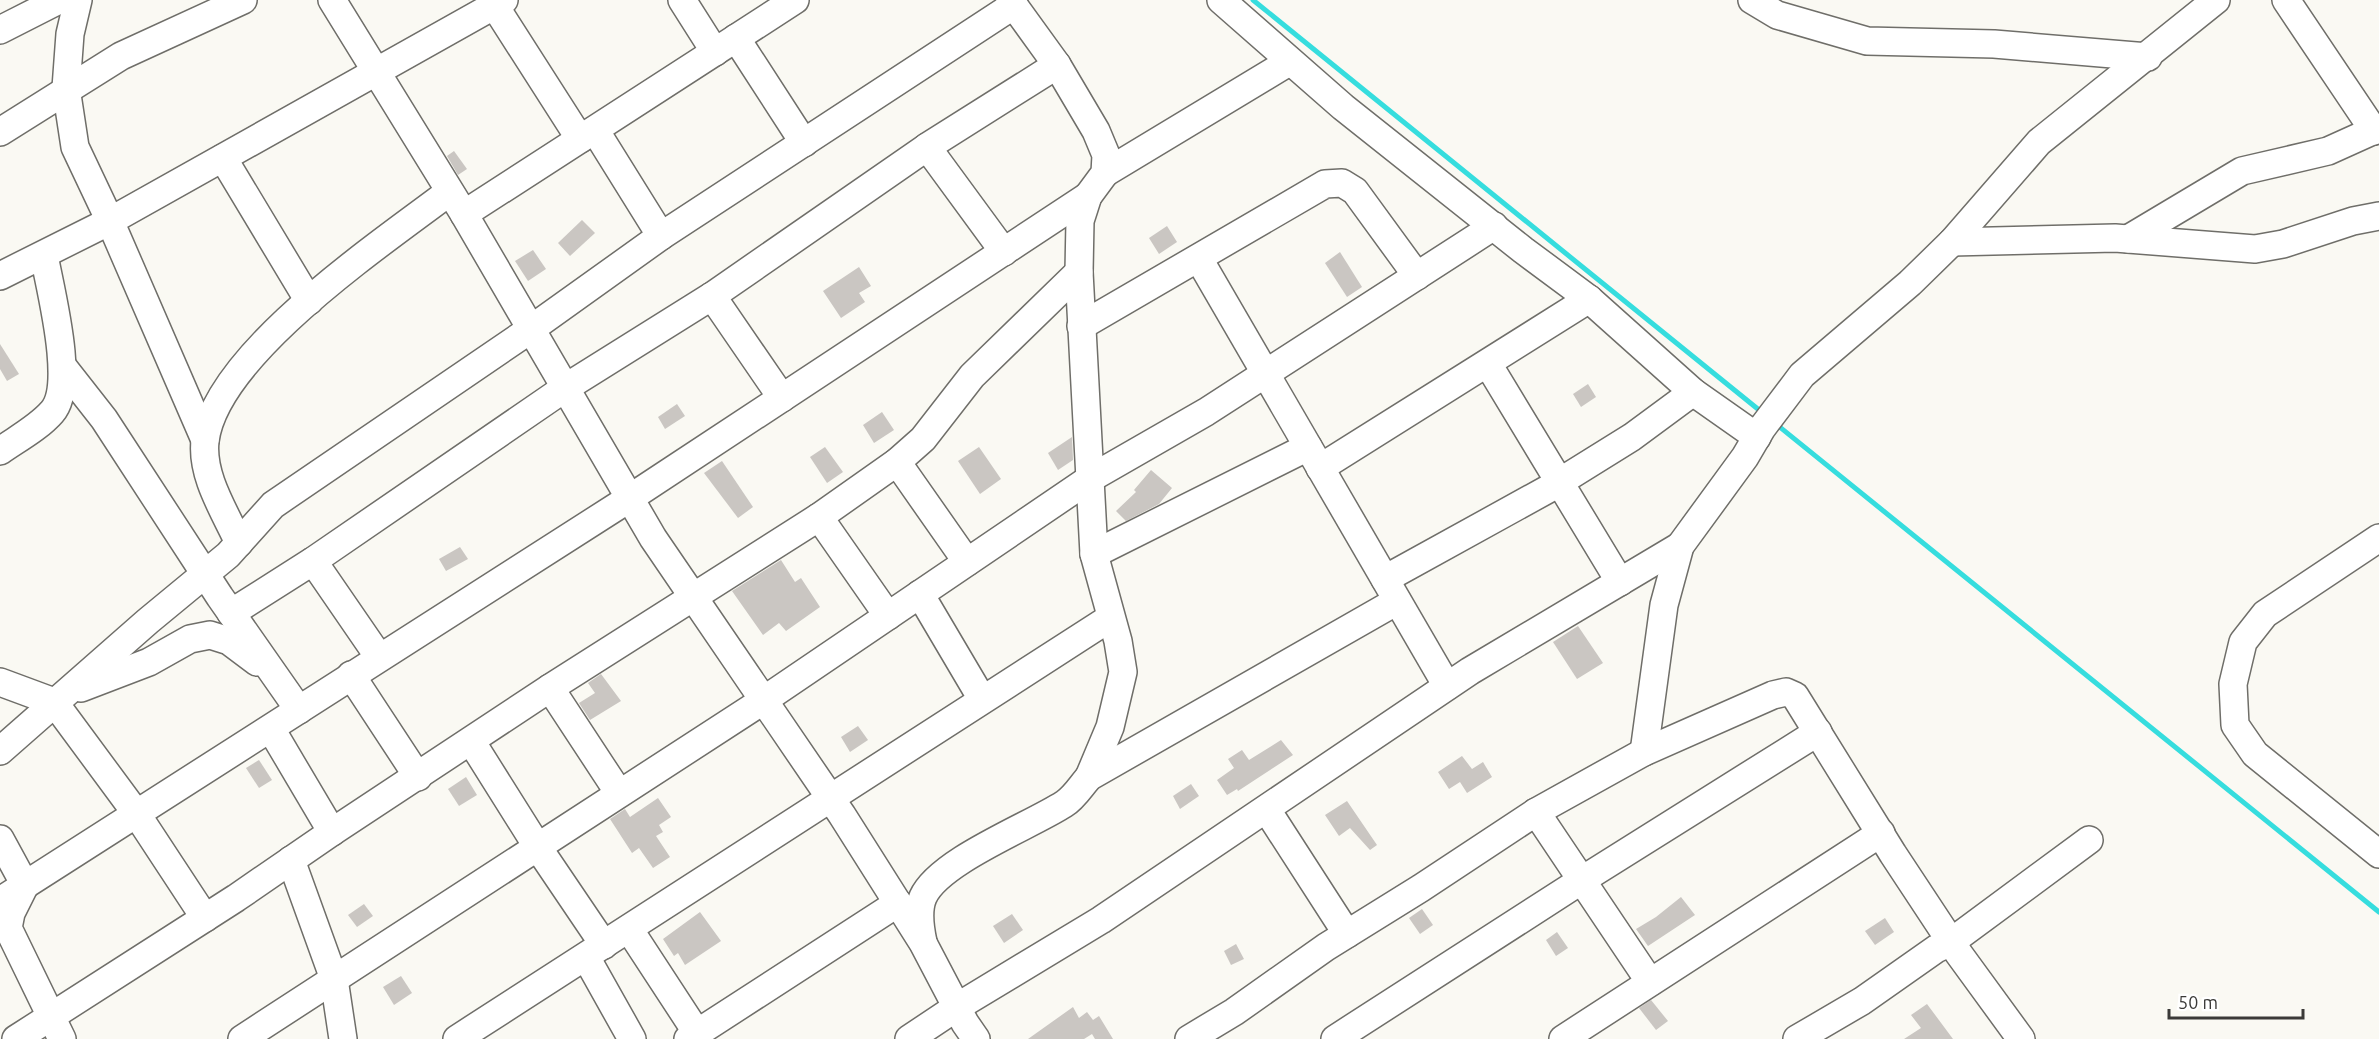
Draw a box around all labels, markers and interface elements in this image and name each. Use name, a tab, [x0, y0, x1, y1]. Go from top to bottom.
scale bar	[2169, 982, 2302, 1020]
text: 50 m	[2178, 992, 2218, 1012]

